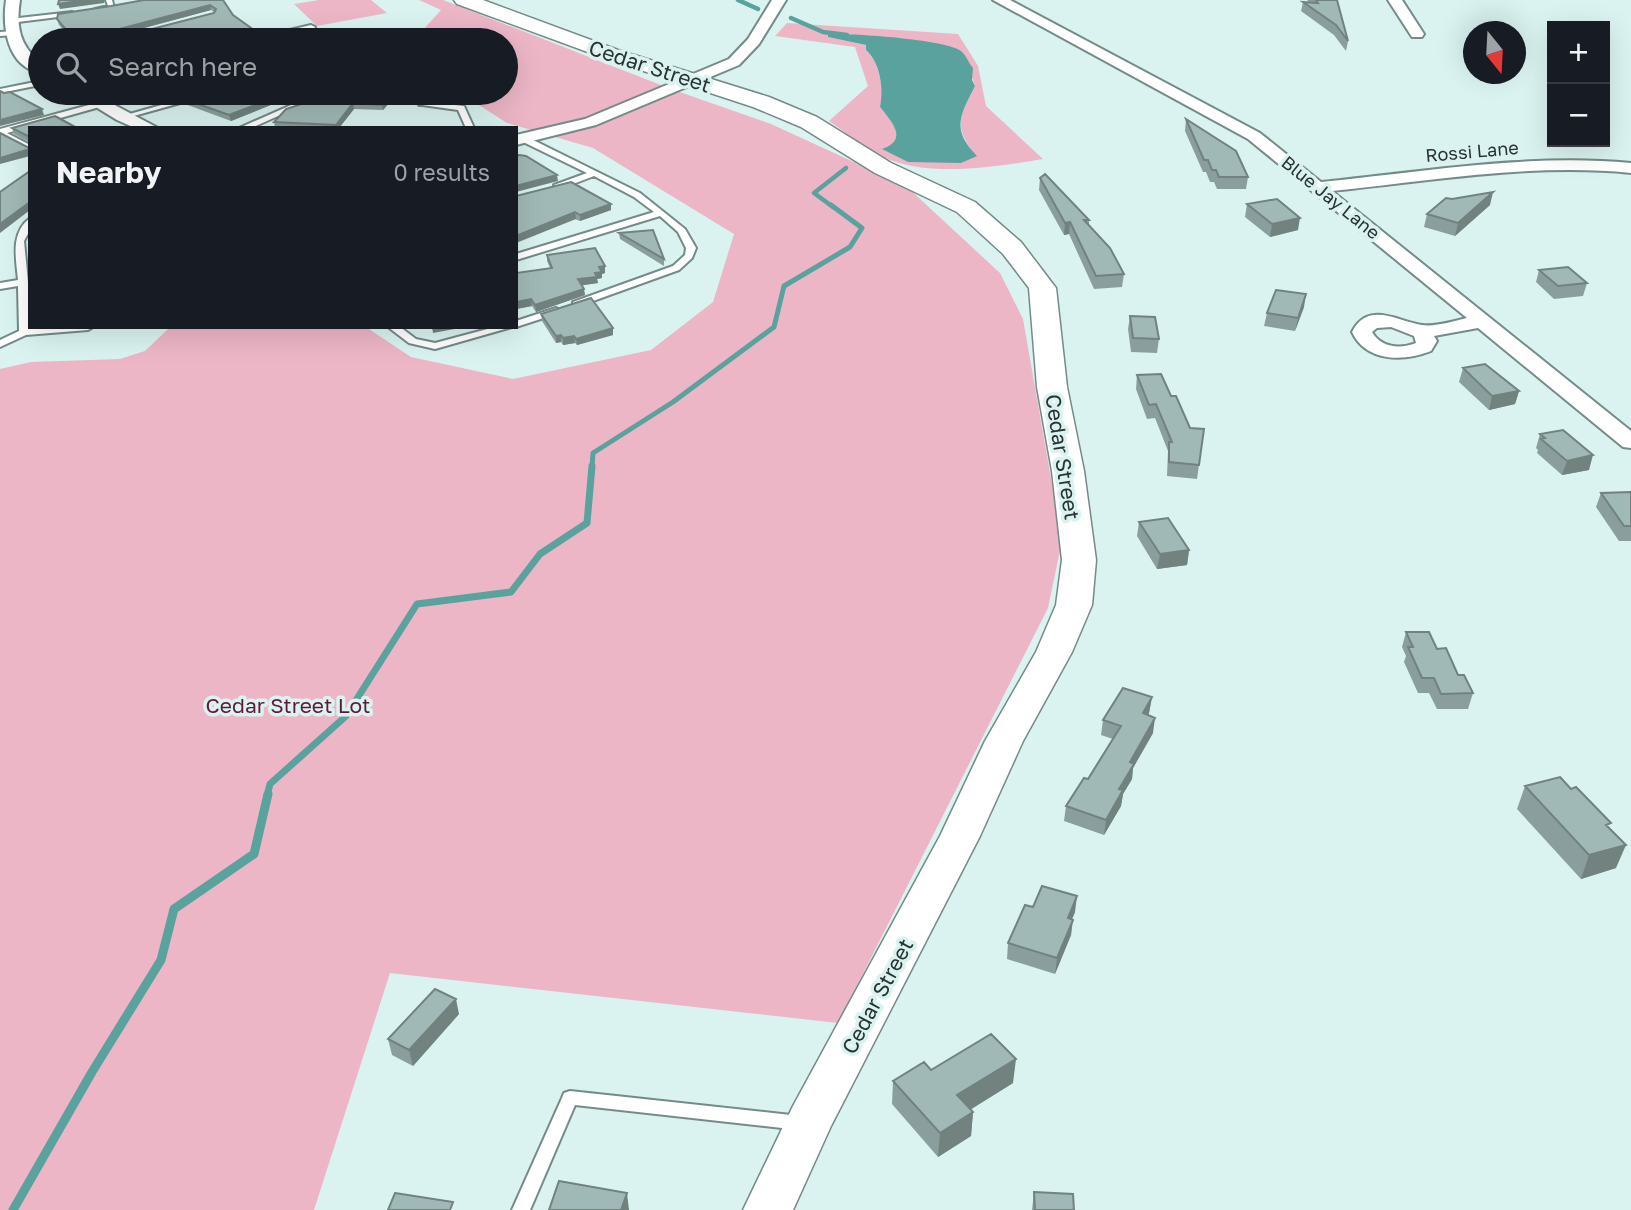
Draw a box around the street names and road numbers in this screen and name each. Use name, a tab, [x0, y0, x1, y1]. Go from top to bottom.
street label: Cedar Street	[586, 34, 714, 98]
street label: Rossi Lane	[1425, 136, 1519, 166]
street label: Blue Jay Lane	[1277, 151, 1385, 243]
street label: Cedar Street	[1040, 392, 1086, 522]
street label: Cedar Street	[836, 934, 918, 1058]

